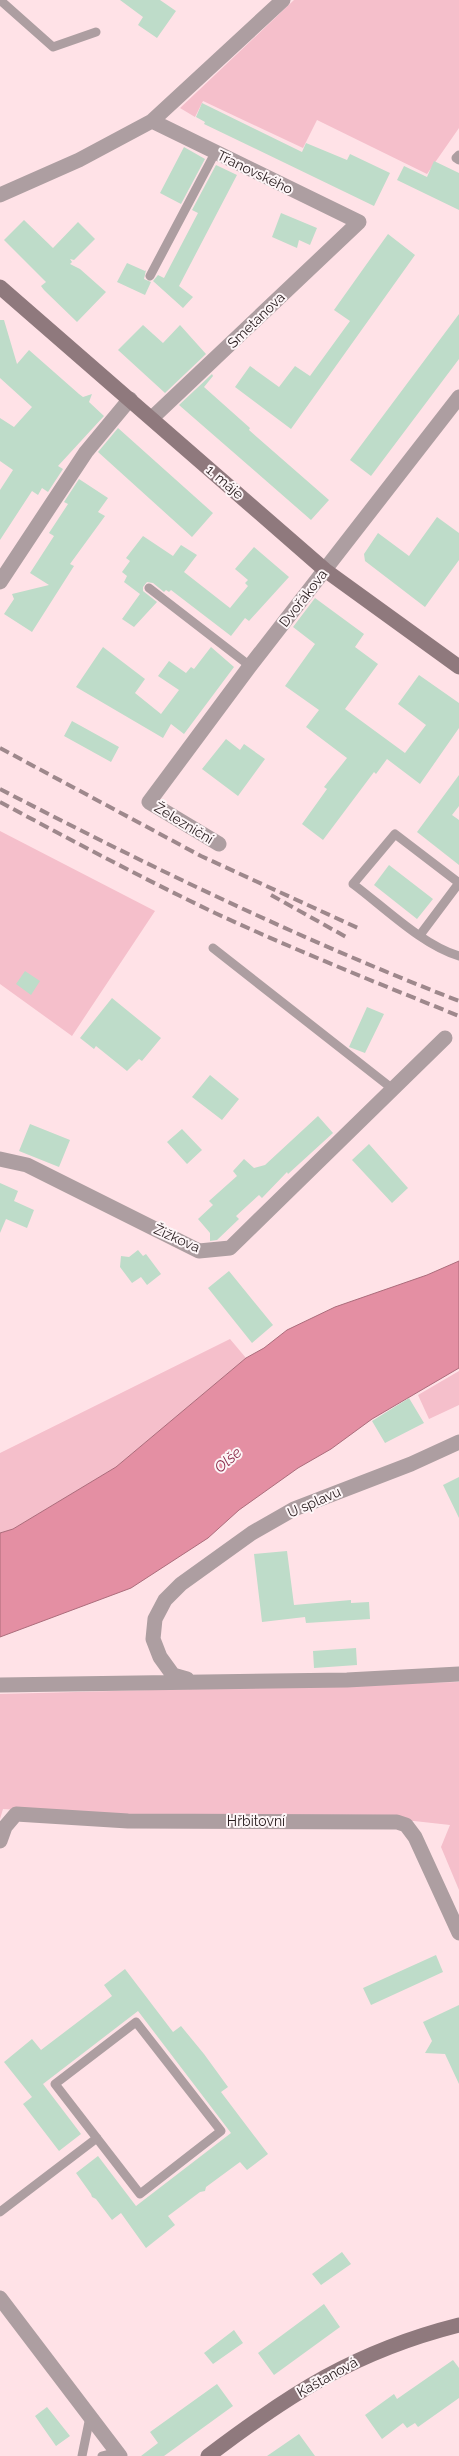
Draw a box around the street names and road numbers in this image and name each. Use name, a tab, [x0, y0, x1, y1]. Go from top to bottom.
street label: Třanovského	[215, 147, 295, 197]
street label: Smetanova	[224, 289, 288, 351]
street label: 1. máje	[203, 462, 247, 502]
street label: Dvořákova	[276, 566, 330, 630]
street label: Železniční	[152, 798, 218, 847]
street label: Žižkova	[151, 1220, 203, 1255]
street label: U splavu	[285, 1483, 343, 1521]
street label: Hřbitovní	[227, 1813, 286, 1829]
street label: Kaštanová	[294, 2354, 360, 2400]

